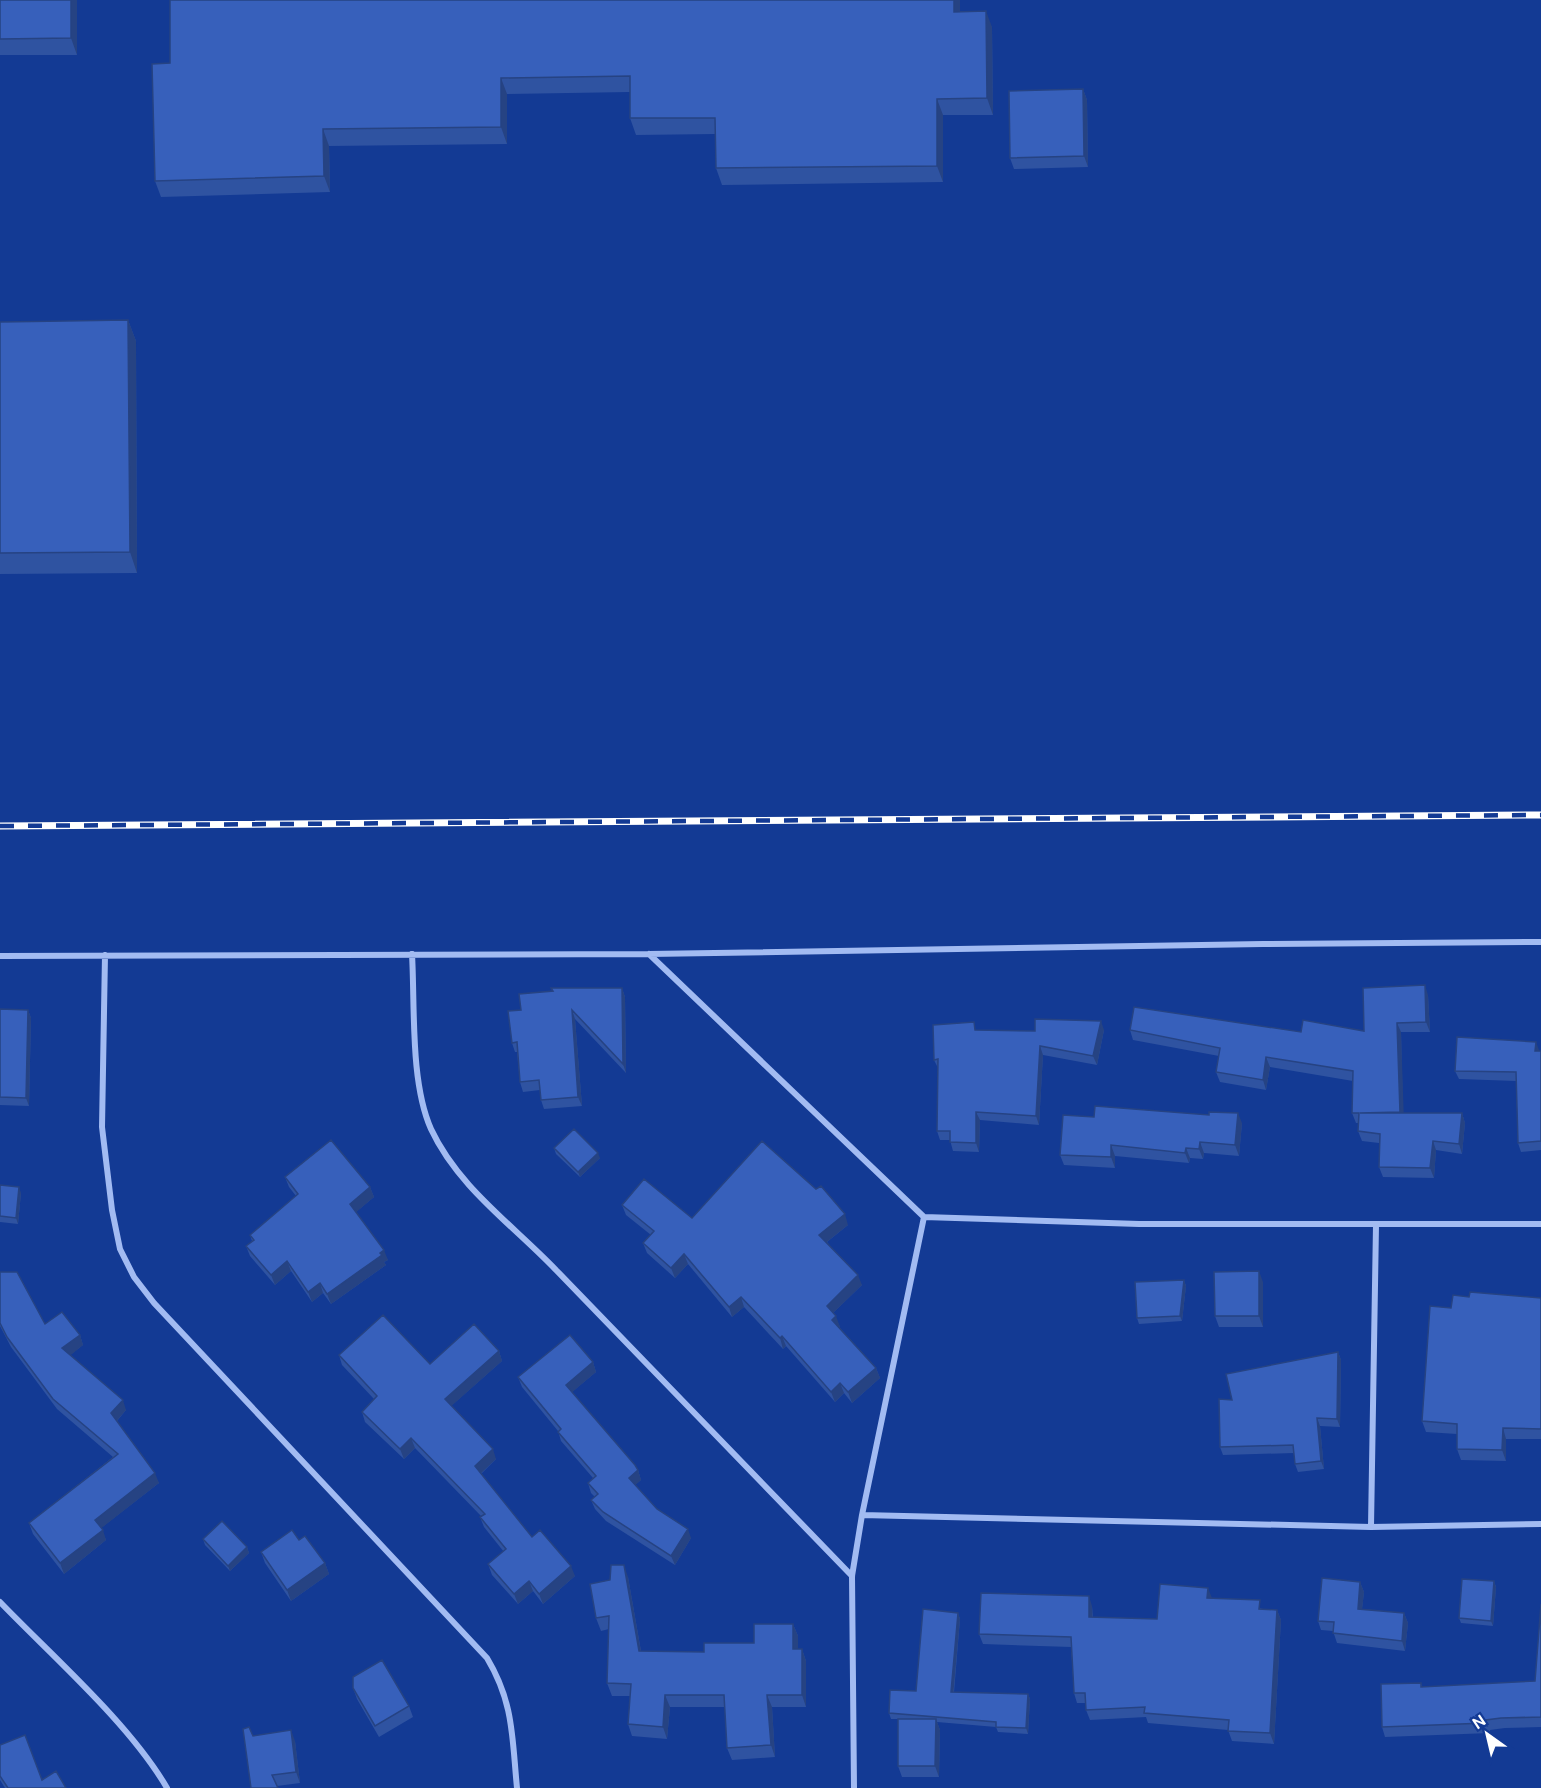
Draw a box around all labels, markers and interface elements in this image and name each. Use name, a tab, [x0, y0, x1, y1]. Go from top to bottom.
north arrow	[1457, 1704, 1517, 1764]
text: N	[1468, 1710, 1490, 1734]

